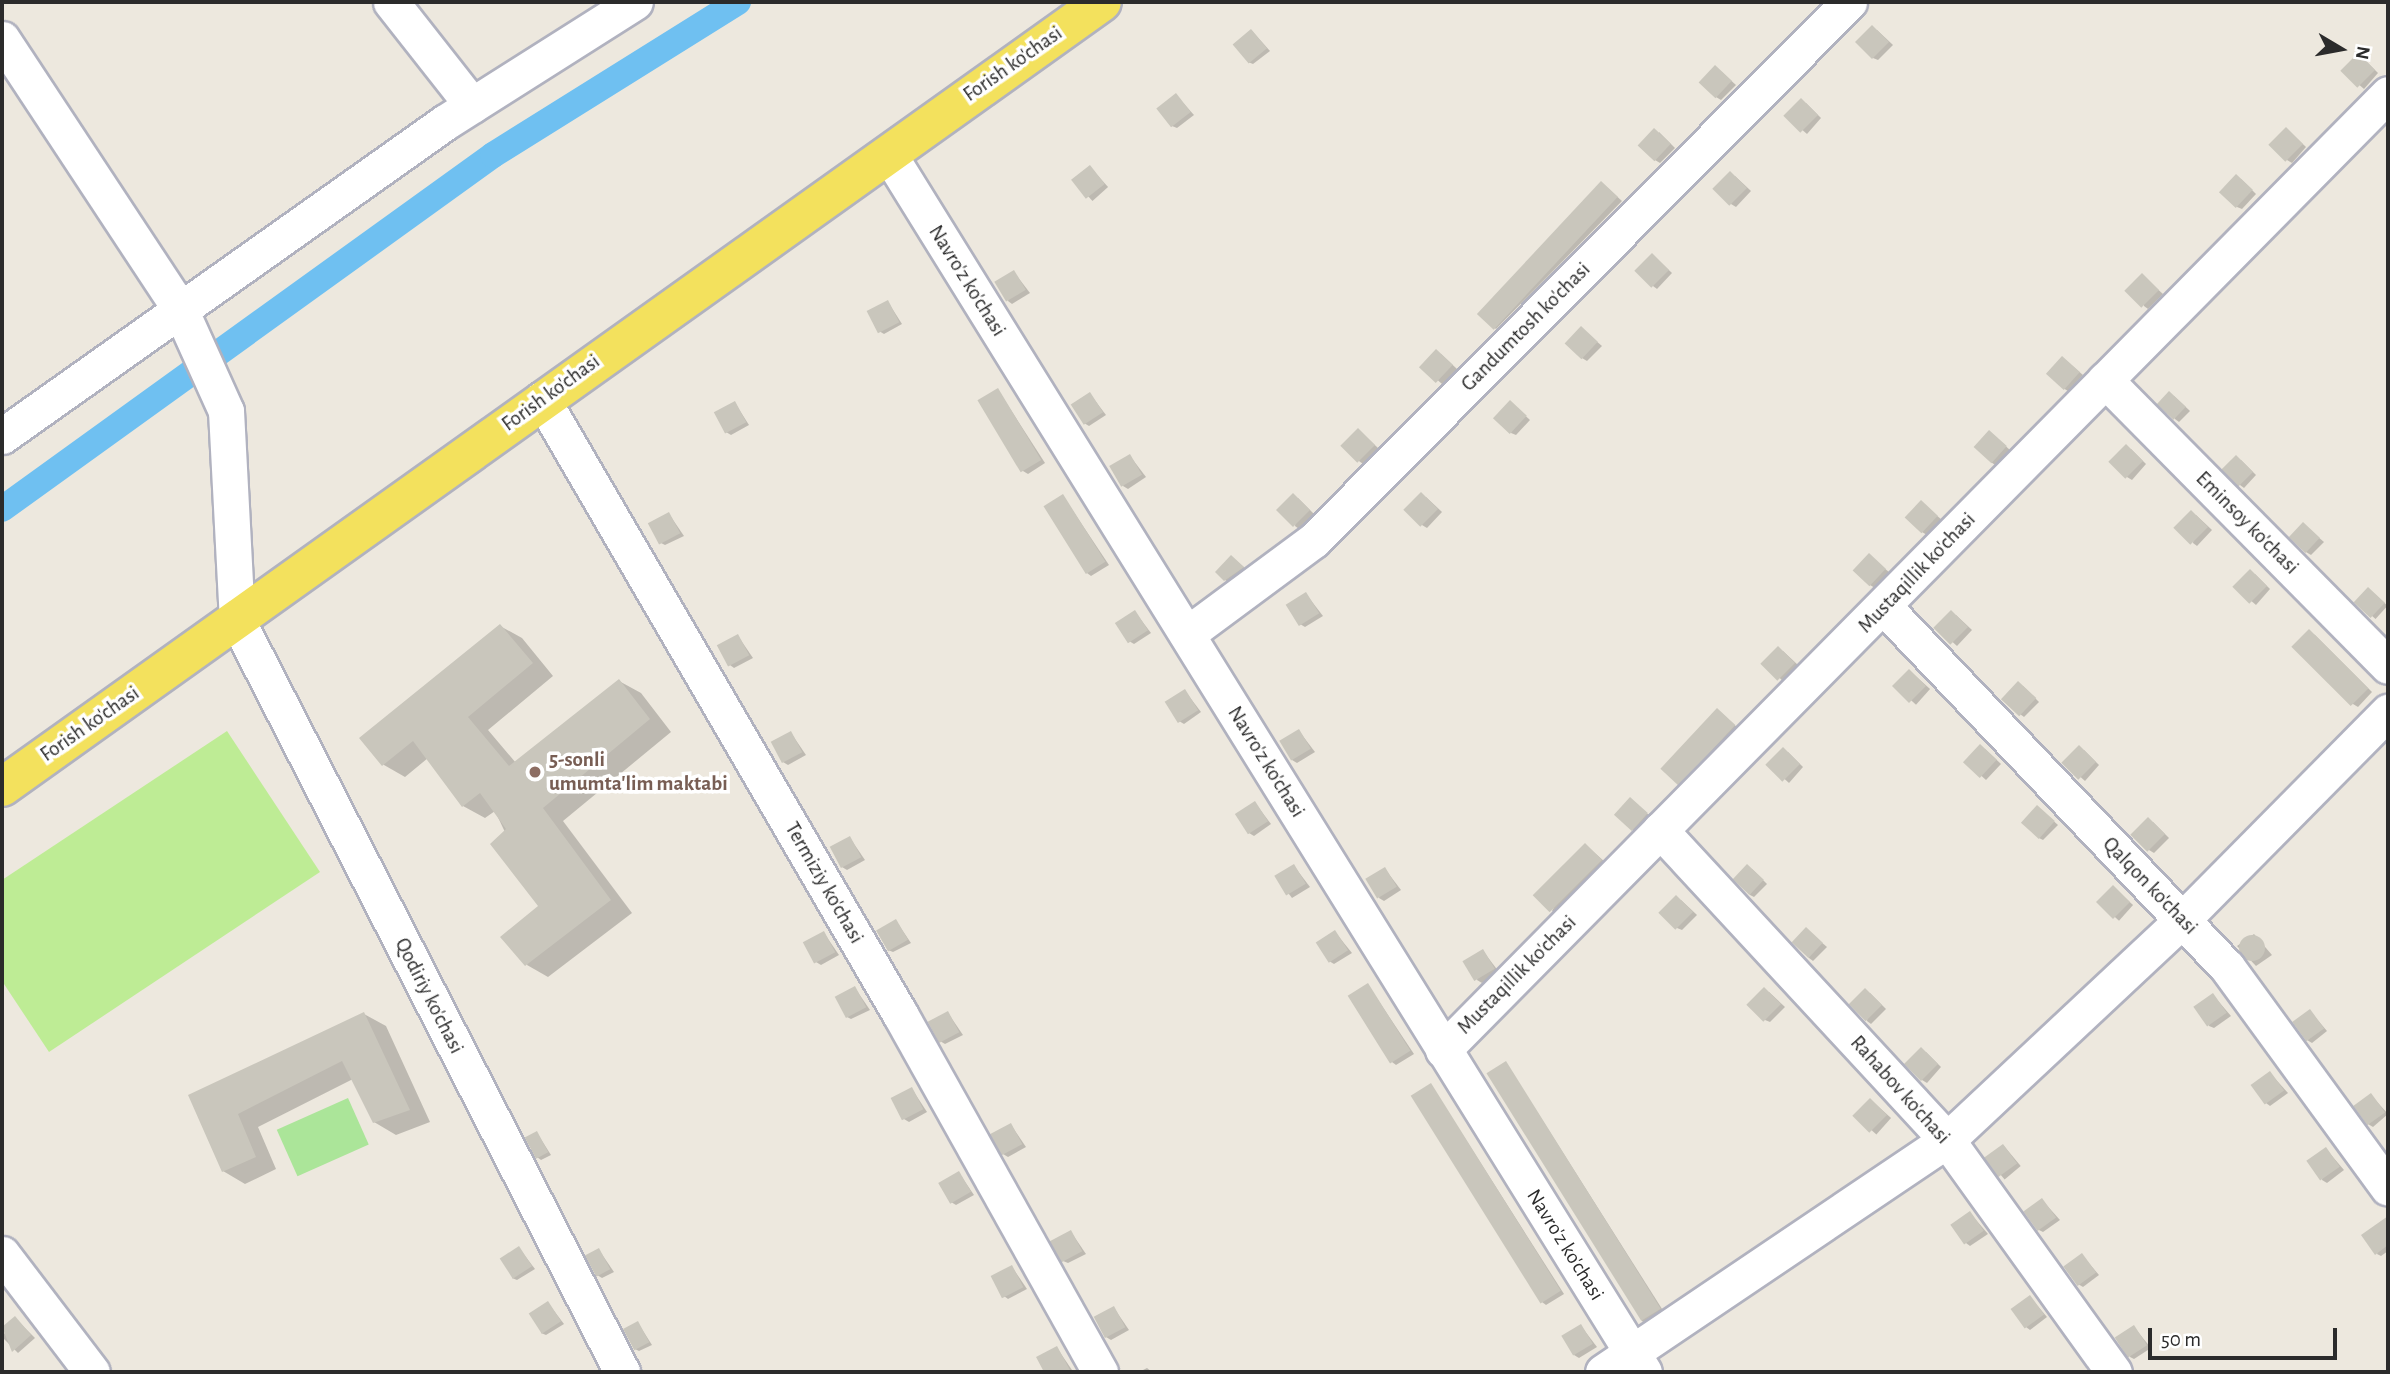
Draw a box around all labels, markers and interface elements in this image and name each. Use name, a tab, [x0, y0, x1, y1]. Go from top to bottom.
north arrow	[2306, 14, 2376, 84]
street label: Forish ko'chasi	[959, 21, 1067, 107]
text: N	[2352, 45, 2373, 61]
street label: Navro'z ko'chasi	[923, 221, 1011, 341]
street label: Gandumtosh ko'chasi	[1456, 257, 1596, 397]
street label: Forish ko'chasi	[497, 349, 605, 437]
street label: Eminsoy ko'chasi	[2190, 466, 2304, 580]
street label: Mustaqillik ko'chasi	[1853, 507, 1981, 639]
street label: Forish ko'chasi	[36, 681, 144, 767]
street label: Navro'z ko'chasi	[1222, 702, 1310, 822]
place label: 5-sonli umumta'lim maktabi	[549, 747, 728, 797]
marker: 5-sonli umumta'lim maktabi	[527, 764, 543, 780]
street label: Termiziy ko'chasi	[779, 818, 869, 948]
street label: Qalqon ko'chasi	[2097, 832, 2203, 940]
street label: Mustaqillik ko'chasi	[1452, 910, 1582, 1040]
street label: Qodiriy ko'chasi	[389, 934, 469, 1058]
street label: Rahabov ko'chasi	[1845, 1031, 1955, 1149]
street label: Navro'z ko'chasi	[1521, 1185, 1609, 1305]
scale bar	[2152, 1314, 2341, 1358]
text: 50 m	[2161, 1329, 2201, 1350]

